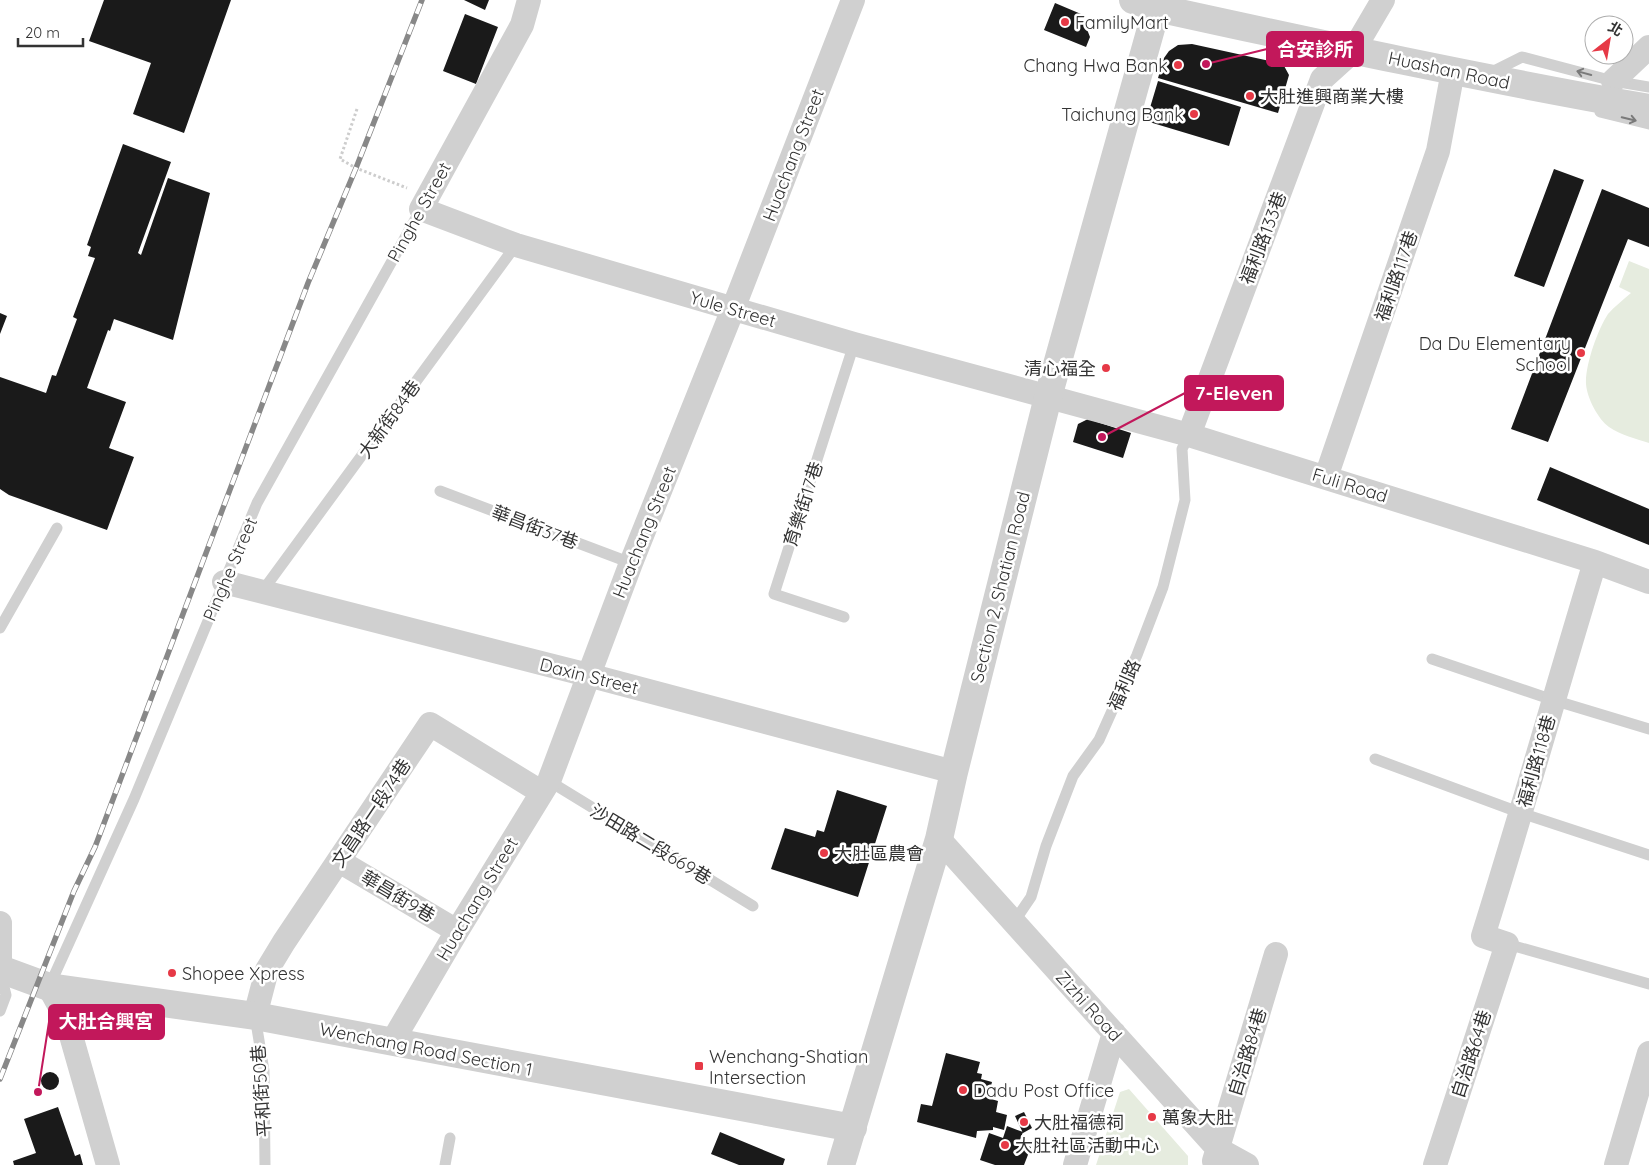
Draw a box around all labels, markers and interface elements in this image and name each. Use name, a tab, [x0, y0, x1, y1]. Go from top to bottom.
place label: FamilyMart	[1075, 11, 1169, 34]
scale bar	[18, 15, 82, 47]
north arrow	[1584, 15, 1634, 65]
marker: FamilyMart	[1059, 16, 1071, 28]
text: 北	[1605, 18, 1626, 40]
text: 20 m	[25, 23, 60, 42]
callout: 合安診所	[1267, 32, 1363, 66]
text: 合安診所	[1277, 37, 1353, 61]
street label: Huashan Road	[1386, 46, 1512, 94]
place label: Chang Hwa Bank	[1024, 54, 1168, 77]
marker: Chang Hwa Bank	[1172, 59, 1184, 71]
one-way arrow	[1577, 68, 1593, 77]
street label: Huachang Street	[757, 85, 829, 225]
place label: 大肚進興商業大樓	[1260, 85, 1404, 108]
marker: 大肚進興商業大樓	[1244, 90, 1256, 102]
place label: Taichung Bank	[1061, 103, 1184, 126]
marker: Taichung Bank	[1188, 108, 1200, 120]
one-way arrow	[1620, 115, 1636, 124]
street label: Pinghe Street	[382, 158, 456, 266]
street label: 福利路133巷	[1235, 188, 1291, 288]
street label: 福利路117巷	[1370, 228, 1422, 324]
street label: Yule Street	[687, 286, 779, 332]
place label: Da Du Elementary School	[1419, 332, 1571, 376]
marker: Da Du Elementary School	[1575, 347, 1587, 359]
place label: 清心福全	[1024, 357, 1096, 380]
marker: 清心福全	[1100, 362, 1112, 374]
street label: 大新街84巷	[353, 375, 425, 463]
callout: 7-Eleven	[1185, 376, 1283, 410]
text: 7-Eleven	[1195, 381, 1273, 405]
street label: 育樂街17巷	[778, 459, 828, 549]
street label: Huachang Street	[607, 463, 681, 601]
street label: Fuli Road	[1309, 463, 1391, 507]
street label: Section 2, Shatian Road	[965, 489, 1035, 685]
street label: 華昌街37巷	[489, 500, 581, 554]
street label: Pinghe Street	[198, 514, 262, 624]
street label: Daxin Street	[537, 653, 641, 699]
street label: 福利路	[1103, 656, 1145, 714]
street label: 福利路118巷	[1512, 712, 1560, 810]
street label: 文昌路一段74巷	[326, 754, 416, 872]
street label: 沙田路二段669巷	[586, 799, 716, 889]
street label: Huachang Street	[431, 833, 523, 965]
place label: 大肚區農會	[834, 842, 924, 865]
marker: 大肚區農會	[818, 847, 830, 859]
street label: 華昌街9巷	[357, 865, 439, 927]
place label: Shopee Xpress	[182, 962, 305, 985]
street label: Zizhi Road	[1051, 966, 1127, 1046]
marker: Shopee Xpress	[166, 967, 178, 979]
callout: 大肚合興宮	[49, 1005, 164, 1039]
street label: 自治路84巷	[1223, 1005, 1271, 1099]
street label: 自治路64巷	[1446, 1007, 1496, 1101]
text: 大肚合興宮	[58, 1009, 154, 1033]
street label: Wenchang Road Section 1	[317, 1017, 535, 1081]
street label: 平和街50巷	[246, 1044, 276, 1138]
place label: Wenchang-Shatian Intersection	[709, 1045, 868, 1089]
marker: Wenchang-Shatian Intersection	[693, 1060, 705, 1072]
place label: Dadu Post Office	[973, 1079, 1114, 1102]
marker: Dadu Post Office	[957, 1084, 969, 1096]
place label: 萬象大肚	[1162, 1106, 1234, 1129]
place label: 大肚福德祠	[1034, 1111, 1124, 1134]
marker: 萬象大肚	[1146, 1111, 1158, 1123]
marker: 大肚福德祠	[1018, 1116, 1030, 1128]
place label: 大肚社區活動中心	[1015, 1134, 1159, 1157]
marker: 大肚社區活動中心	[999, 1139, 1011, 1151]

